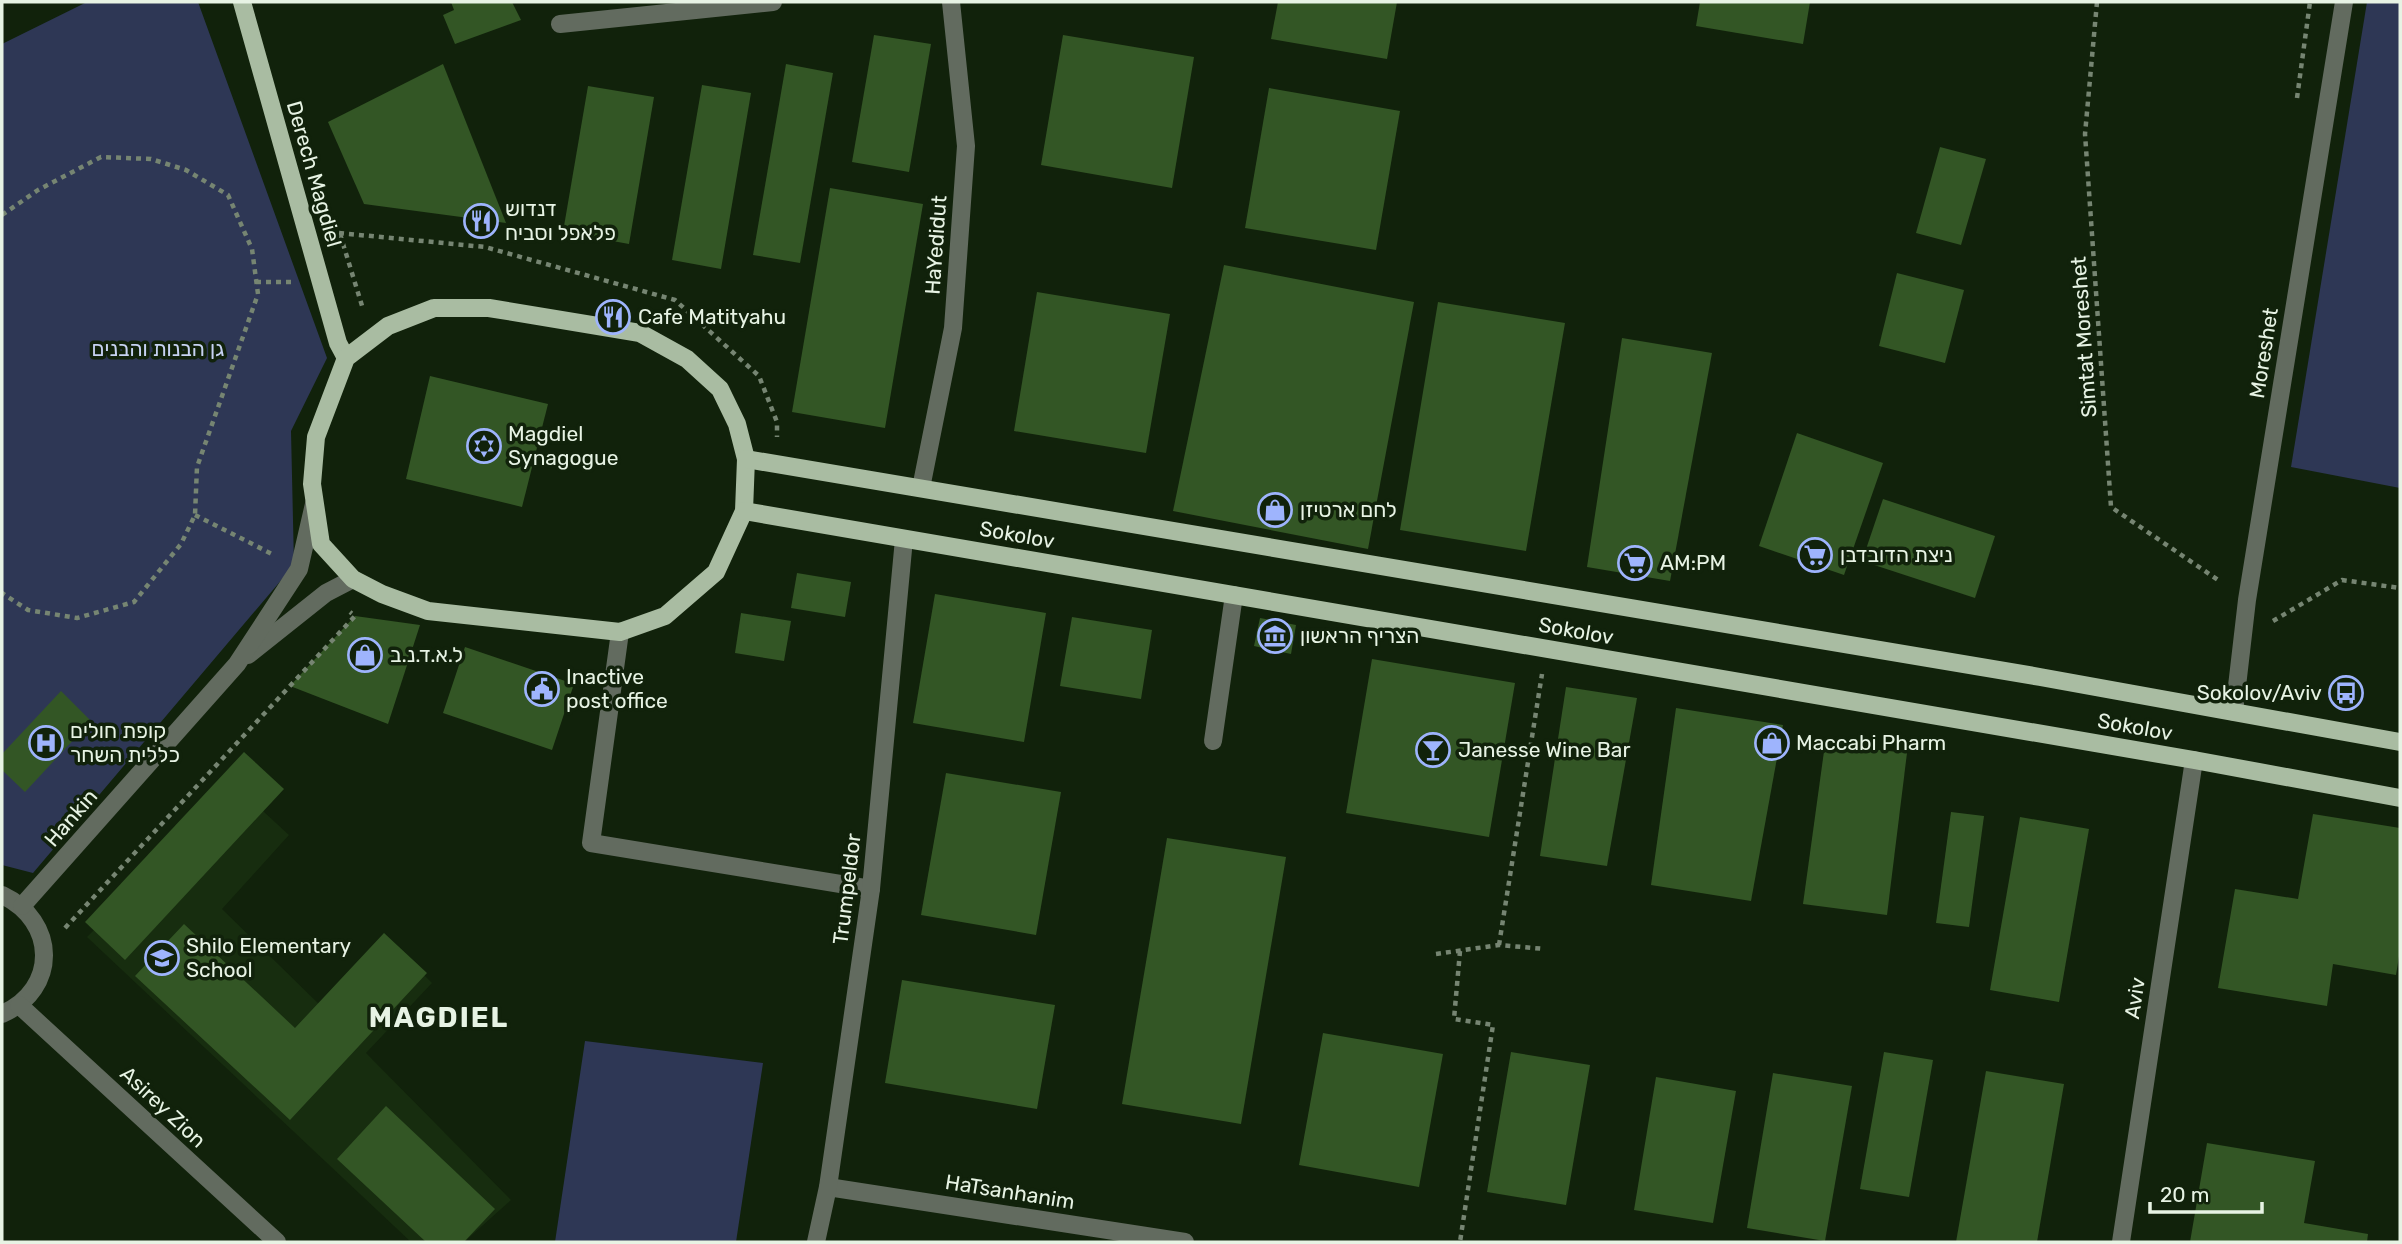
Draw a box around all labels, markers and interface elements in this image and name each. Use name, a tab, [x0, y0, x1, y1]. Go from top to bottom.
street label: Derech Magdiel	[282, 98, 347, 250]
street label: HaYedidut	[920, 194, 951, 295]
place label: דנדוש פלאפל וסביח	[505, 196, 616, 245]
restaurant icon: דנדוש פלאפל וסביח	[462, 202, 500, 240]
street label: Simtat Moreshet	[2065, 256, 2102, 418]
restaurant icon: Cafe Matityahu	[594, 298, 632, 336]
place label: Cafe Matityahu	[638, 304, 786, 329]
street label: Moreshet	[2244, 306, 2283, 400]
park label: גן הבנות והבנים	[92, 336, 224, 361]
place label: Magdiel Synagogue	[508, 421, 618, 470]
synagogue icon: Magdiel Synagogue	[465, 427, 503, 465]
shop icon: לחם ארטיזן	[1256, 491, 1294, 529]
place label: לחם ארטיזן	[1300, 497, 1397, 522]
street label: Sokolov	[978, 516, 1057, 553]
supermarket icon: ניצת הדובדבן	[1796, 536, 1834, 574]
place label: ניצת הדובדבן	[1840, 542, 1953, 567]
supermarket icon: AM:PM	[1616, 544, 1654, 582]
place label: AM:PM	[1660, 550, 1726, 575]
street label: Sokolov	[1537, 612, 1616, 649]
museum icon: הצריף הראשון	[1256, 617, 1294, 655]
place label: הצריף הראשון	[1300, 623, 1419, 648]
shop icon: ל.א.ד.נ.ב	[346, 636, 384, 674]
place label: ל.א.ד.נ.ב	[390, 642, 463, 667]
place label: Inactive post office	[566, 664, 668, 713]
public building icon: Inactive post office	[523, 670, 561, 708]
bus stop icon: Sokolov/Aviv	[2327, 674, 2365, 712]
place label: Sokolov/Aviv	[2197, 680, 2322, 705]
street label: Sokolov	[2096, 708, 2175, 745]
place label: קופת חולים כללית השחר	[70, 718, 180, 767]
hospital icon: קופת חולים כללית השחר	[27, 724, 65, 762]
shop icon: Maccabi Pharm	[1753, 724, 1791, 762]
place label: Maccabi Pharm	[1796, 730, 1946, 755]
bar icon: Janesse Wine Bar	[1414, 731, 1452, 769]
place label: Janesse Wine Bar	[1458, 737, 1630, 762]
street label: Hankin	[39, 784, 102, 852]
street label: Trumpeldor	[827, 832, 866, 946]
place label: Shilo Elementary School	[186, 933, 352, 982]
school or university icon: Shilo Elementary School	[143, 939, 181, 977]
street label: Aviv	[2119, 975, 2150, 1021]
district label: MAGDIEL	[369, 1001, 509, 1034]
street label: Asirey Zion	[115, 1061, 211, 1152]
street label: HaTsanhanim	[944, 1169, 1077, 1214]
scale bar	[2150, 1170, 2262, 1214]
text: 20 m	[2160, 1182, 2209, 1207]

